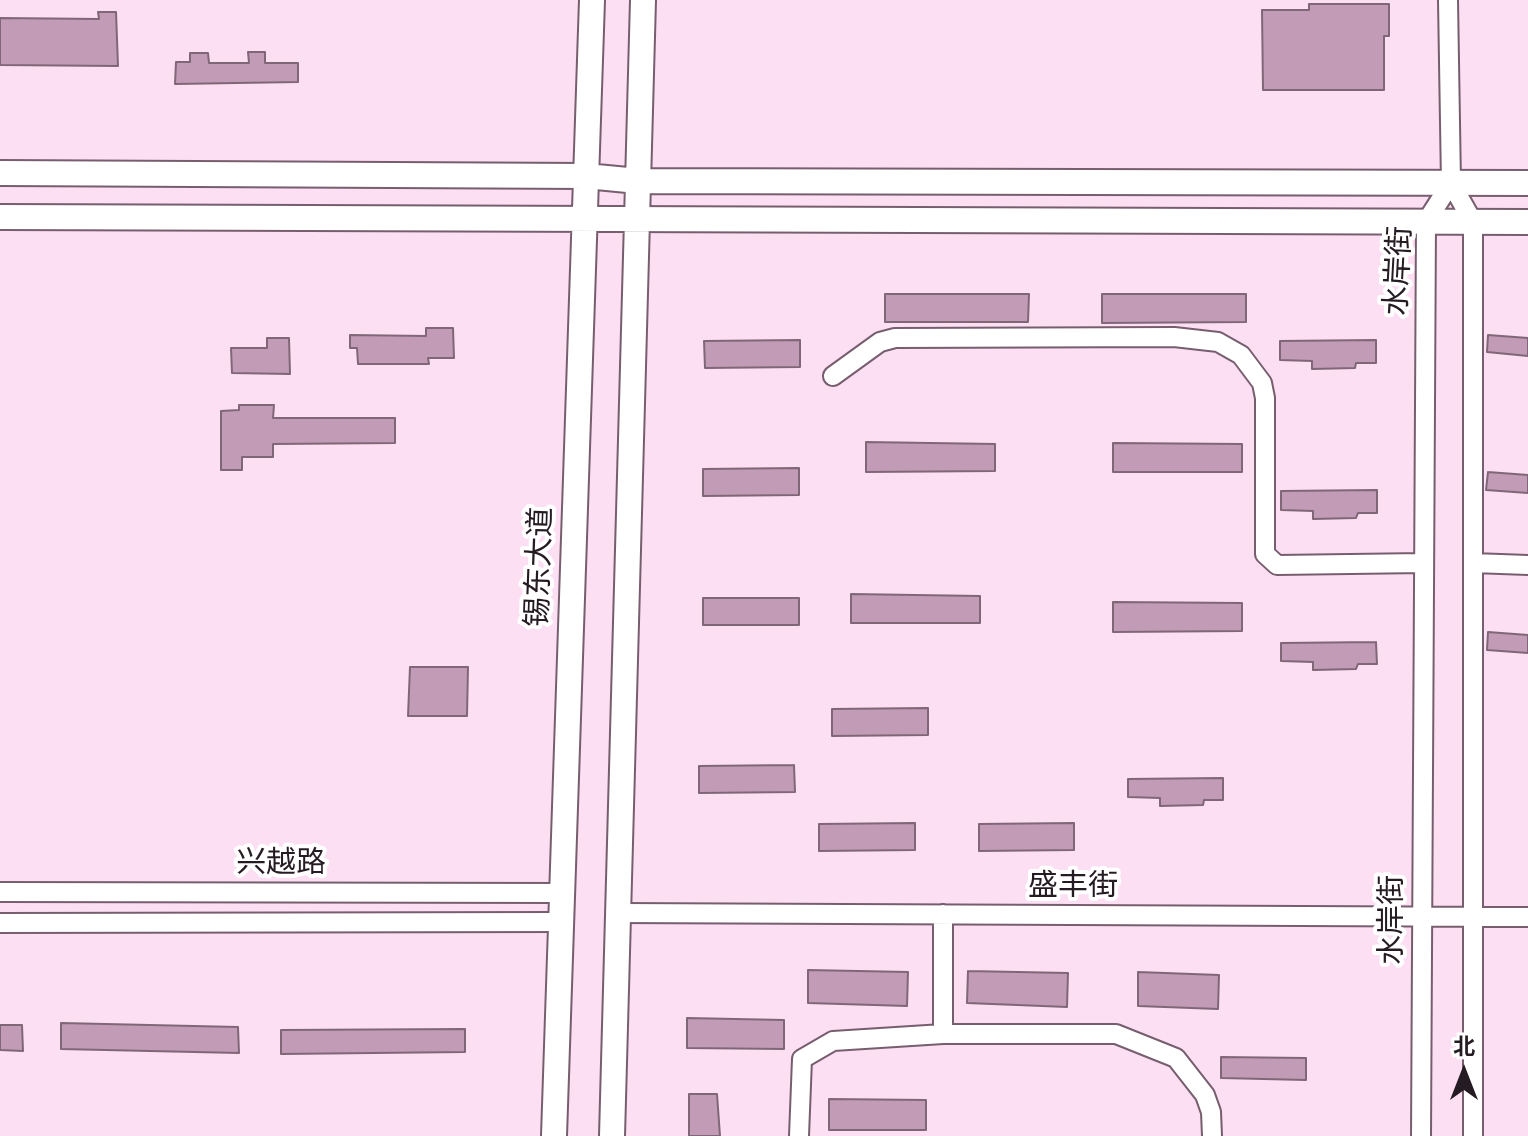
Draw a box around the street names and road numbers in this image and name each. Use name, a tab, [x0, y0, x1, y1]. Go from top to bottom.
street label: 水岸街	[1380, 225, 1420, 317]
street label: 锡东大道	[521, 506, 561, 628]
street label: 兴越路	[236, 846, 326, 882]
street label: 盛丰街	[1028, 869, 1118, 905]
street label: 水岸街	[1375, 875, 1411, 965]

